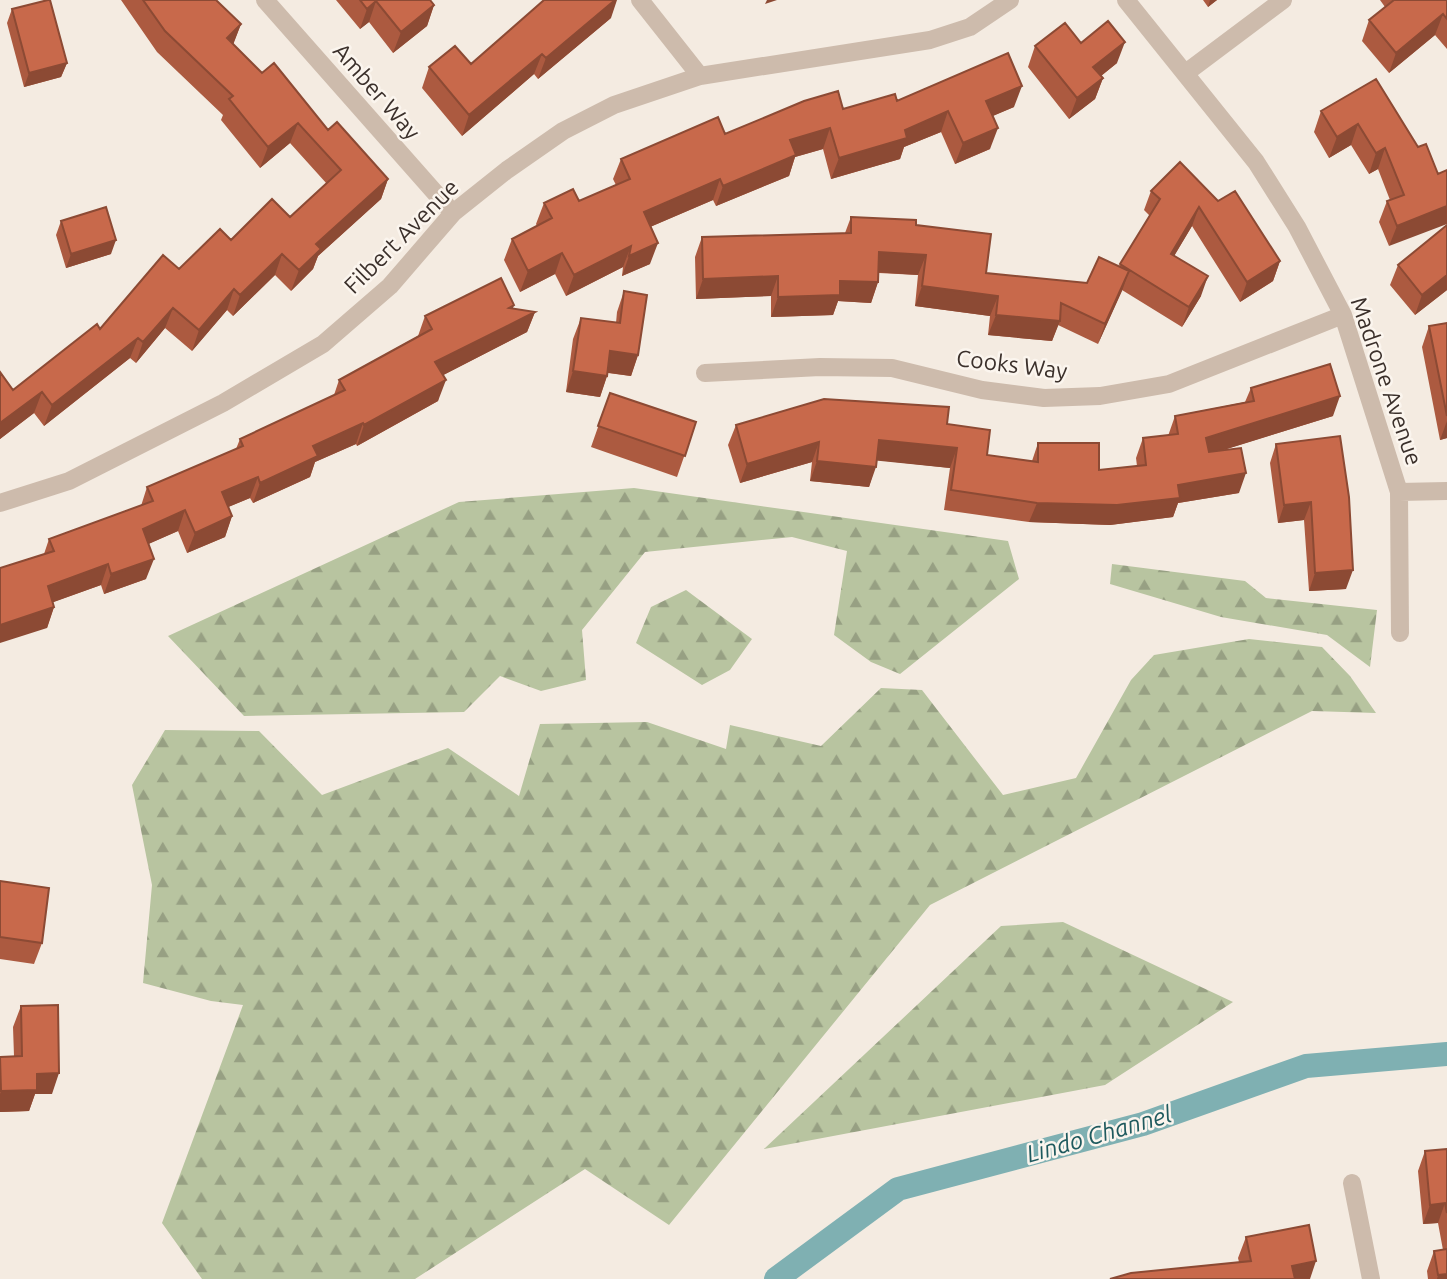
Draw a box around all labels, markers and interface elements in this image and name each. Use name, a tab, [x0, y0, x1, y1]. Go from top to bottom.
street label: Amber Way	[329, 38, 425, 144]
street label: Filbert Avenue	[339, 174, 463, 298]
street label: Madrone Avenue	[1347, 294, 1427, 468]
street label: Cooks Way	[955, 345, 1069, 383]
water label: Lindo Channel	[1023, 1100, 1175, 1168]

